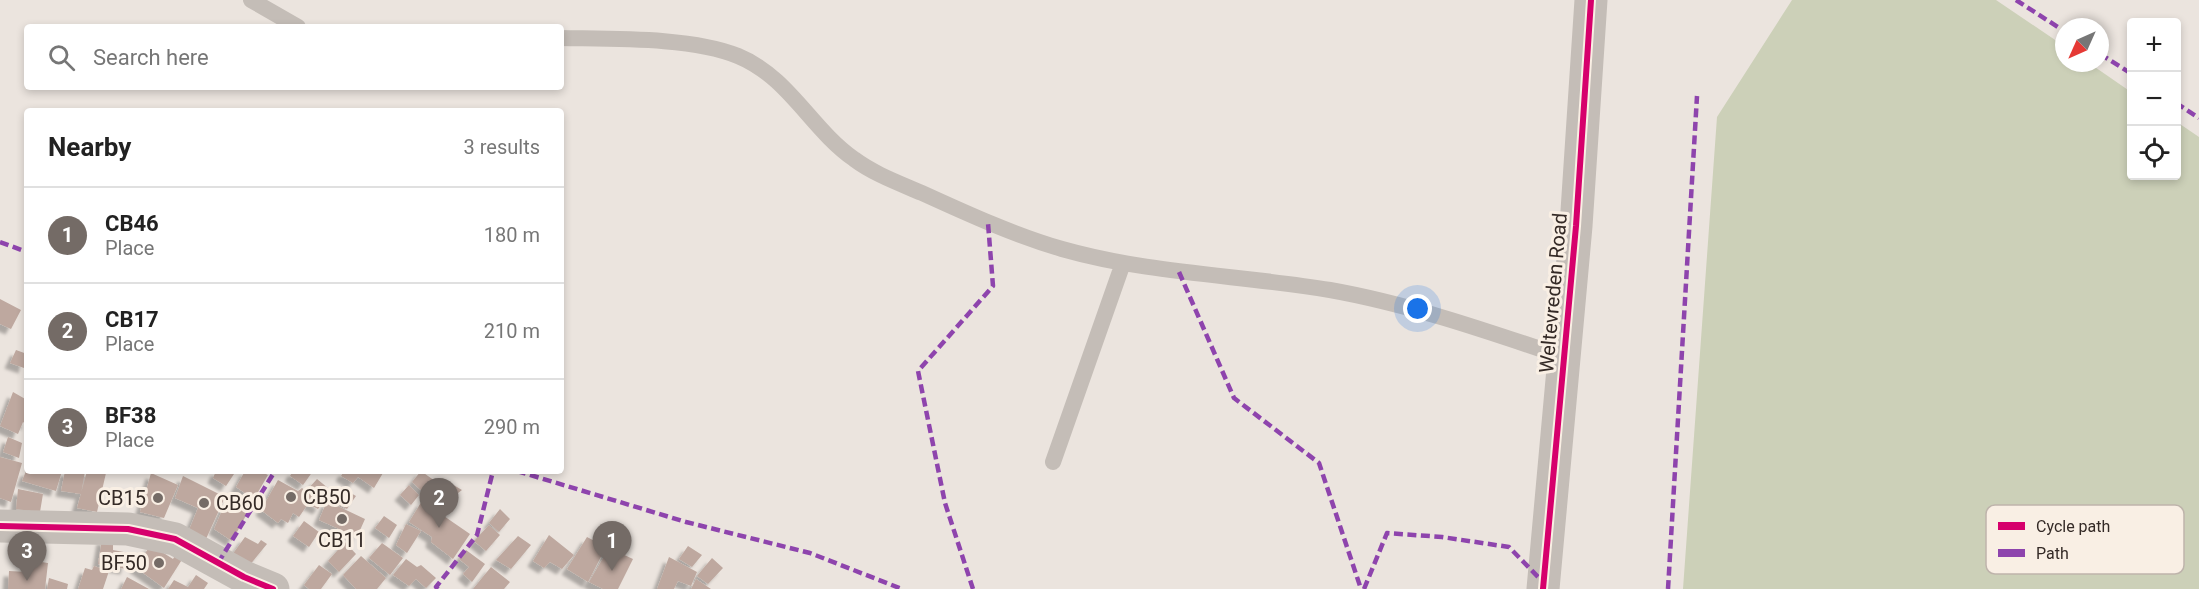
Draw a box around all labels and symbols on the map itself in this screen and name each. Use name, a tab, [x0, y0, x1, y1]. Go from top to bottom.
north arrow	[2055, 18, 2109, 72]
street label: Weltevreden Road	[1534, 212, 1572, 374]
your location	[1403, 294, 1432, 323]
pin: 2	[420, 478, 458, 528]
place label: CB50	[303, 485, 351, 509]
place label: CB15	[98, 486, 146, 510]
marker: CB50	[284, 490, 298, 504]
marker: CB15	[151, 491, 165, 505]
place label: CB60	[216, 491, 264, 515]
marker: CB60	[197, 496, 211, 510]
legend	[1986, 505, 2184, 574]
marker: CB11	[335, 512, 349, 526]
text: Cycle path	[2036, 517, 2110, 536]
pin: 1	[592, 522, 632, 571]
place label: CB11	[318, 528, 366, 552]
pin: 3	[8, 532, 46, 581]
text: Path	[2036, 544, 2069, 563]
place label: BF50	[101, 551, 147, 575]
marker: BF50	[152, 556, 166, 570]

